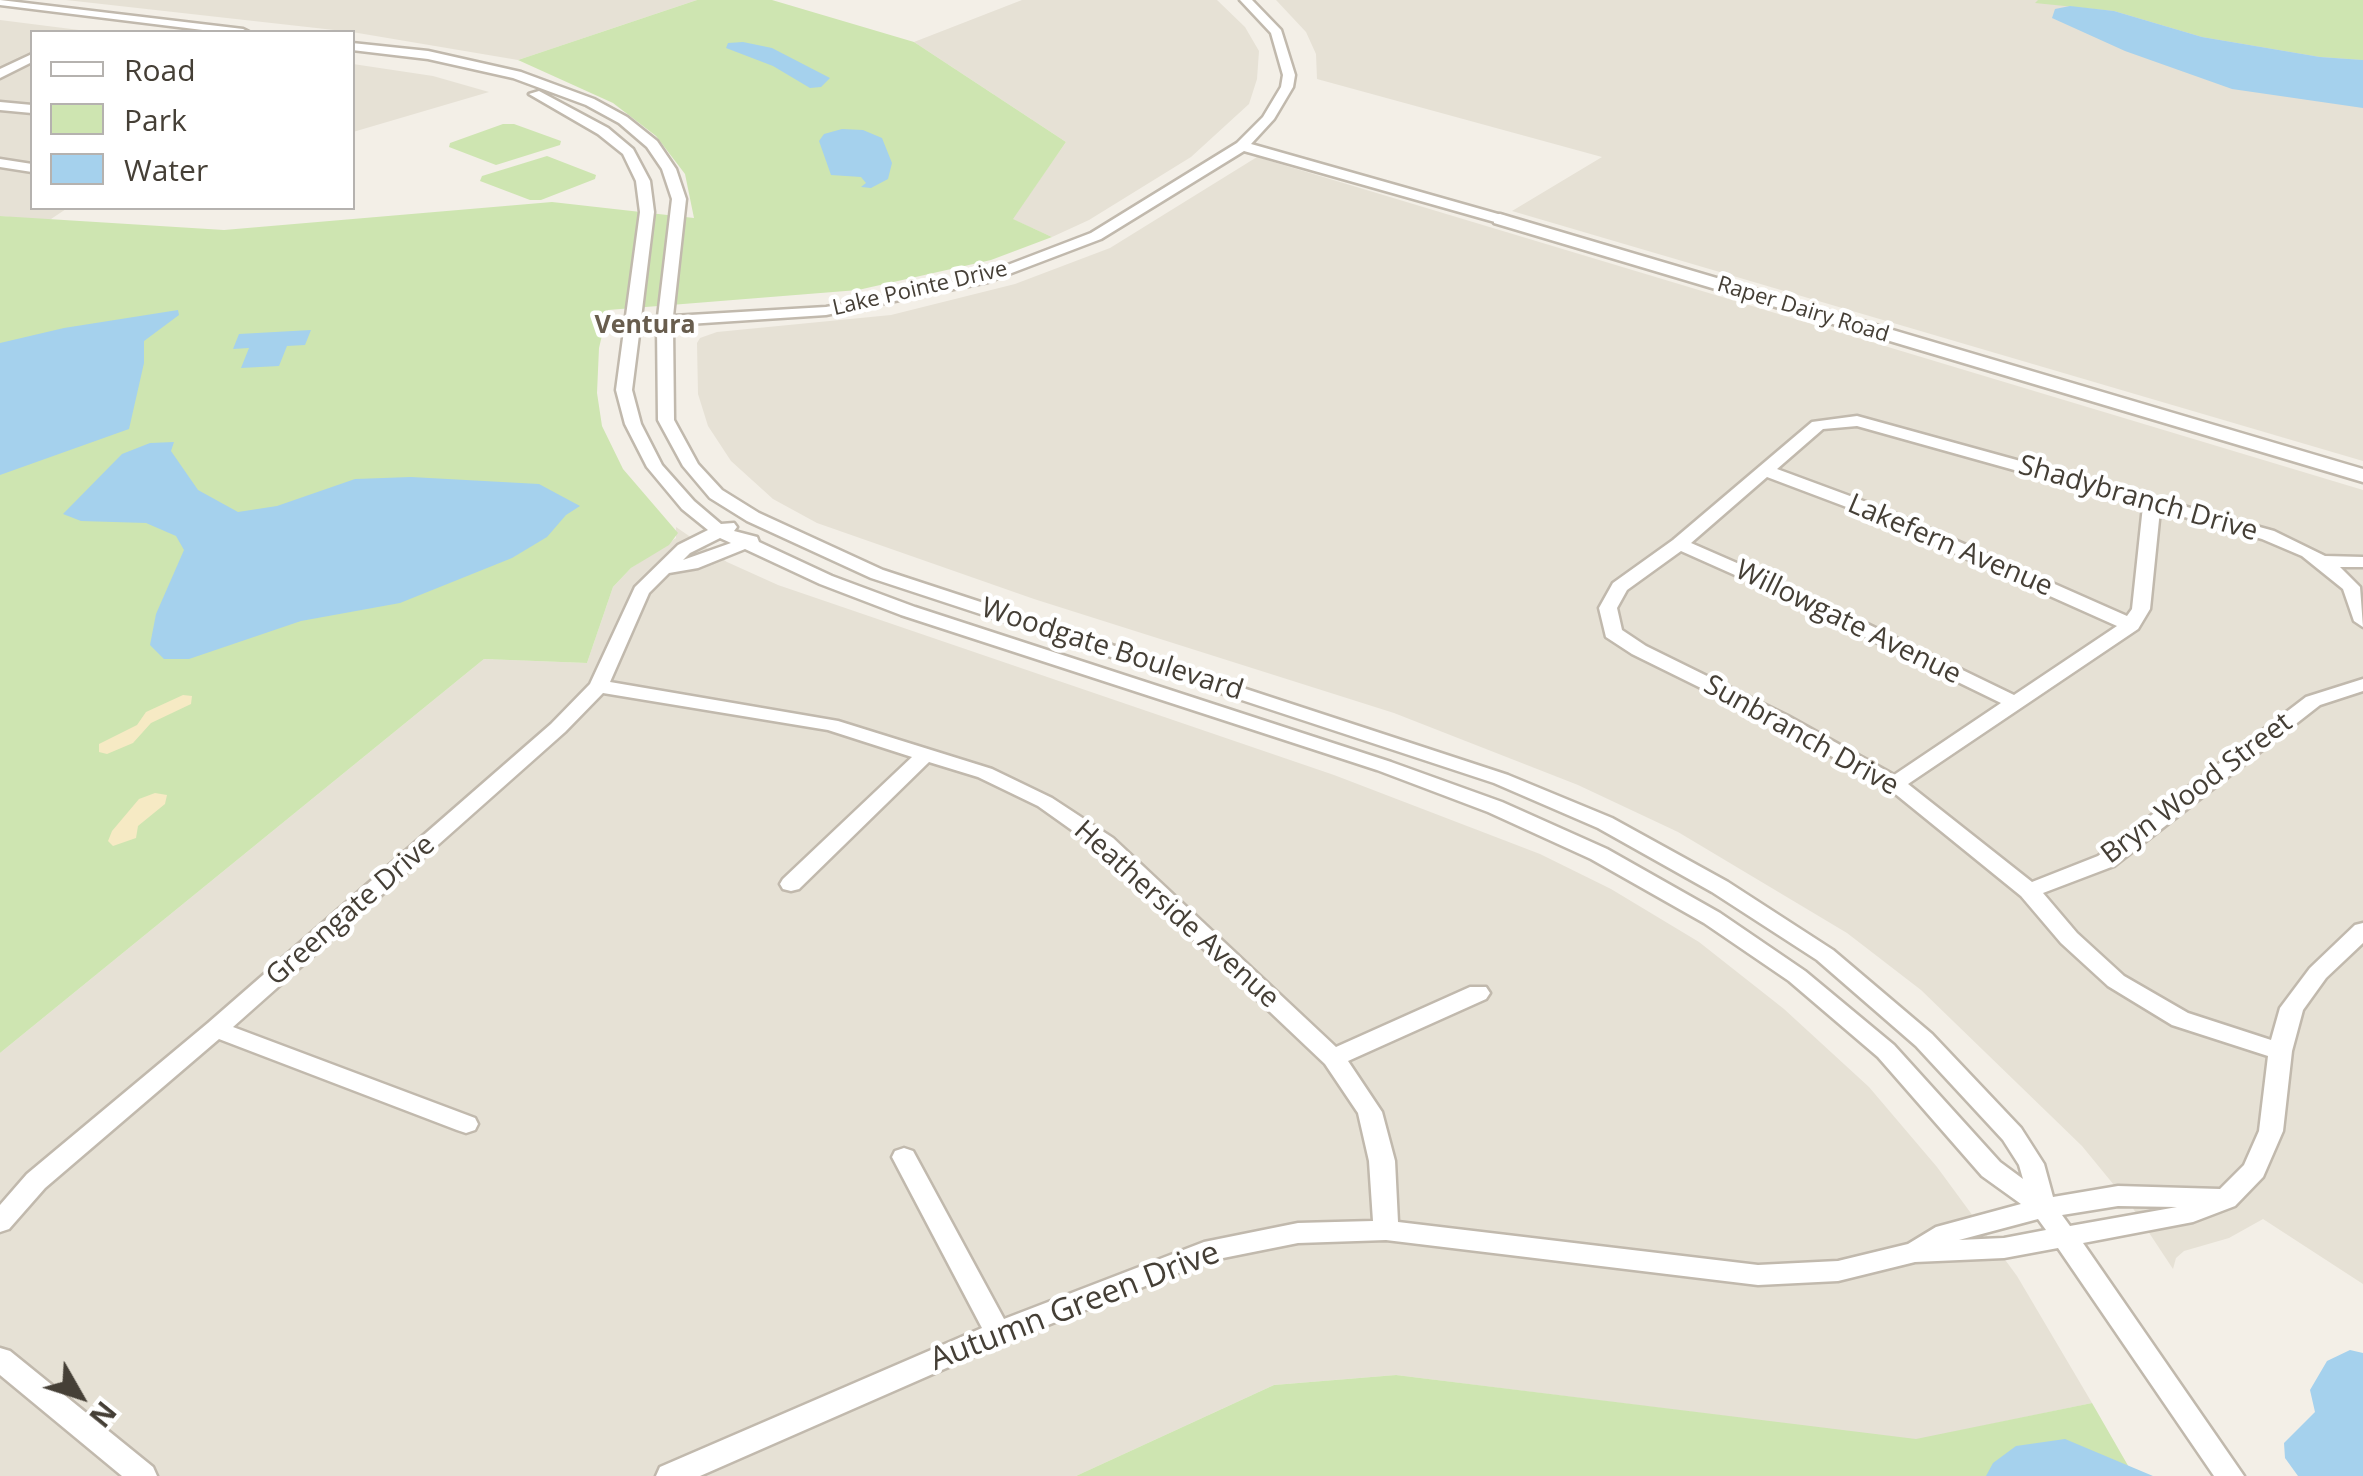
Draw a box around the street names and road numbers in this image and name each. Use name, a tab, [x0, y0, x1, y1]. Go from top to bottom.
street label: Lake Pointe Drive	[830, 256, 1010, 322]
street label: Raper Dairy Road	[1714, 271, 1892, 349]
street label: Shadybranch Drive	[2015, 449, 2261, 549]
street label: Lakefern Avenue	[1843, 488, 2057, 604]
street label: Willowgate Avenue	[1730, 554, 1966, 692]
street label: Woodgate Boulevard	[977, 592, 1247, 708]
street label: Sunbranch Drive	[1698, 669, 1904, 803]
street label: Bryn Wood Street	[2095, 706, 2299, 872]
street label: Heatherside Avenue	[1067, 814, 1285, 1016]
street label: Greengate Drive	[260, 829, 442, 993]
street label: Autumn Green Drive	[925, 1234, 1225, 1380]

